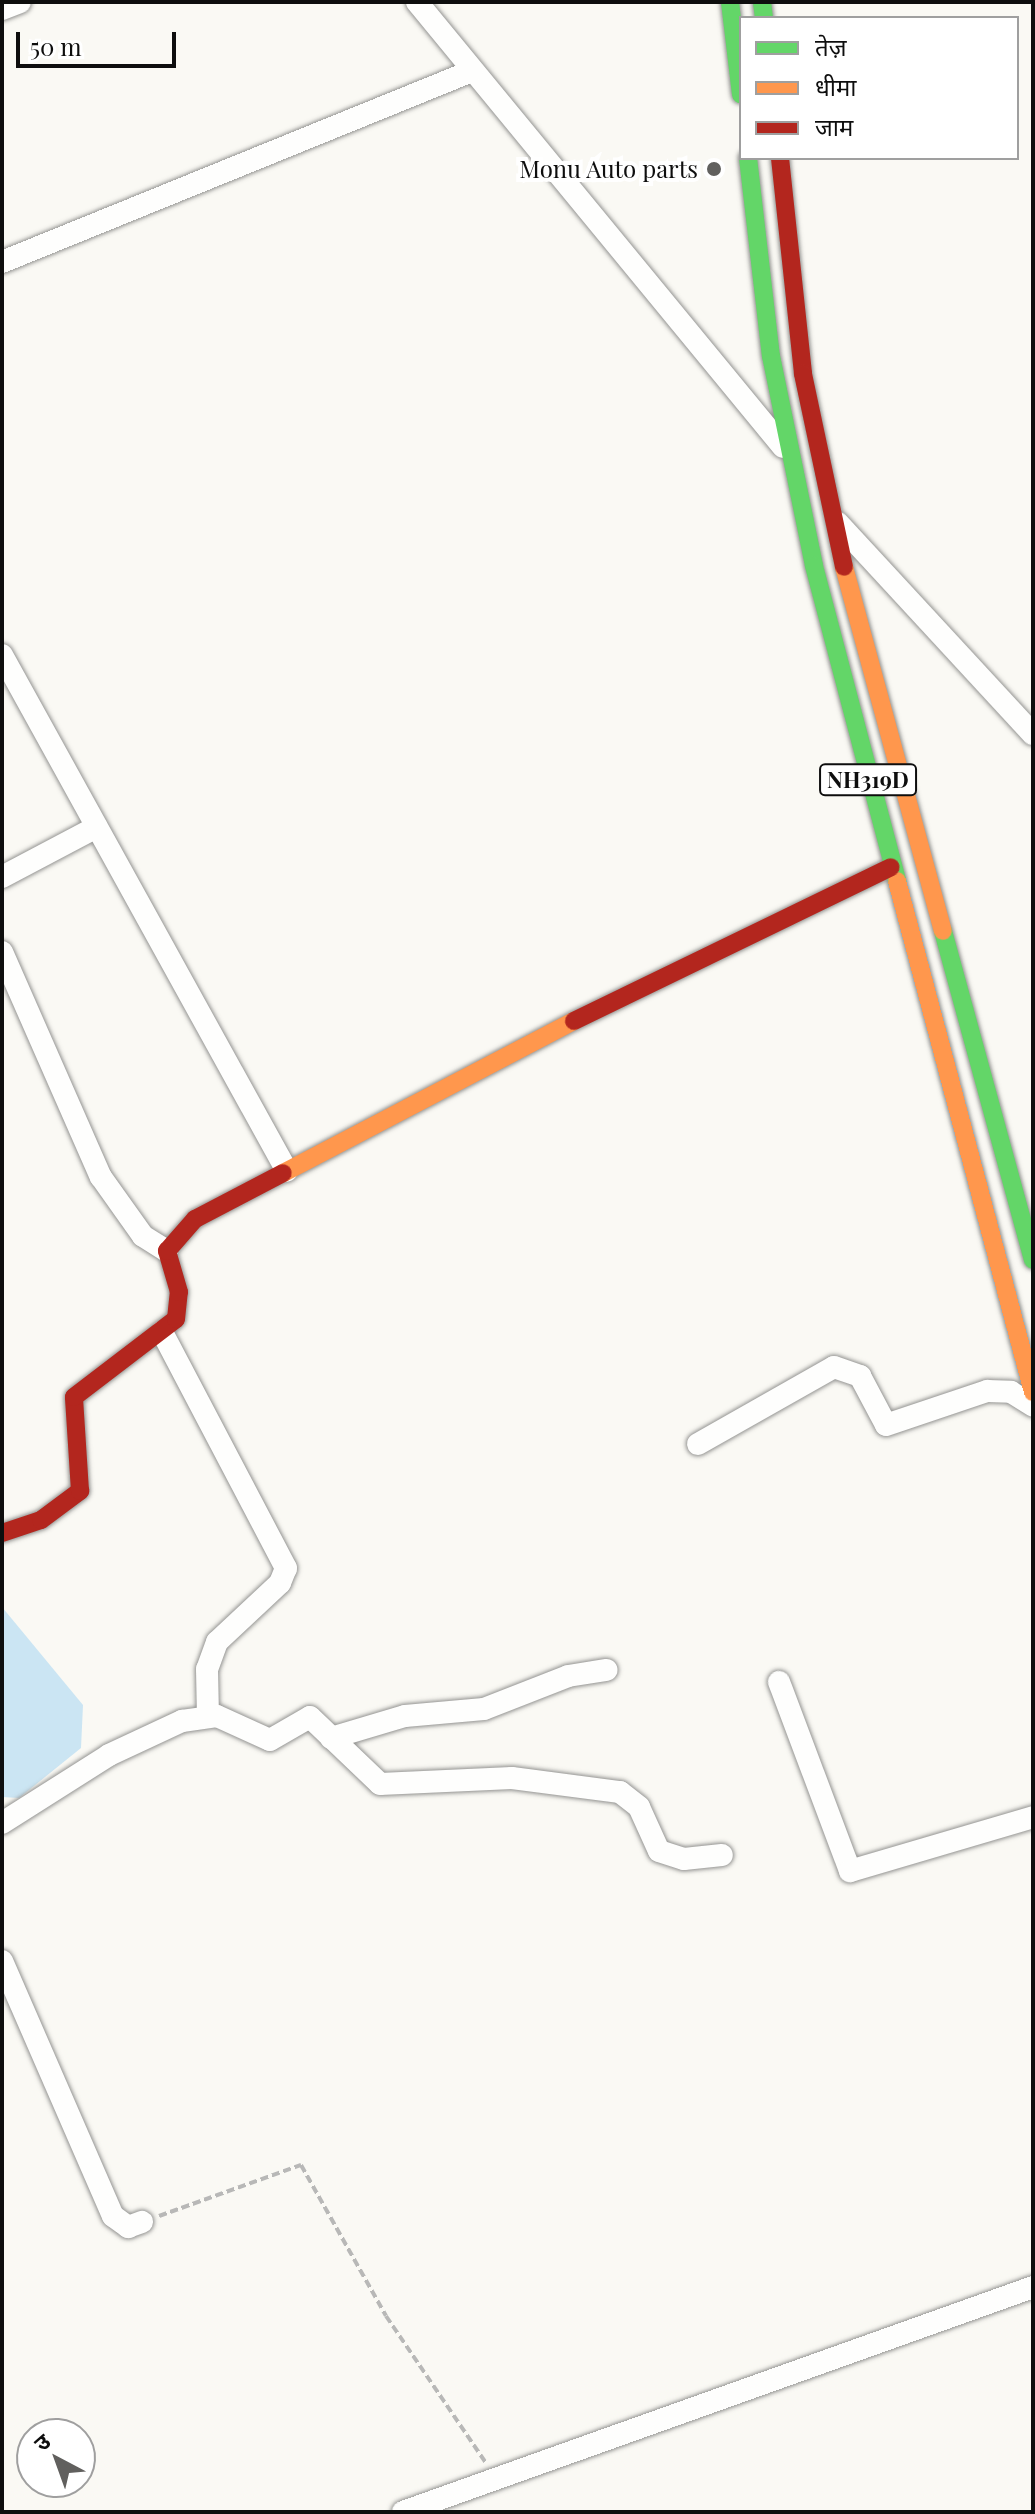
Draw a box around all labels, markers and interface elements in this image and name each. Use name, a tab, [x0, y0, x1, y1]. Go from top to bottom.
scale bar	[20, 16, 180, 66]
legend	[739, 16, 1019, 160]
text: 50 m	[30, 30, 82, 62]
text: तेज़	[815, 30, 847, 62]
text: धीमा	[815, 70, 857, 102]
text: जाम	[815, 110, 853, 142]
place label: Monu Auto parts	[518, 155, 698, 183]
marker: Monu Auto parts	[705, 160, 723, 178]
road number: NH319D	[818, 762, 918, 798]
north arrow	[16, 2418, 96, 2498]
text: उ	[27, 2426, 56, 2457]

